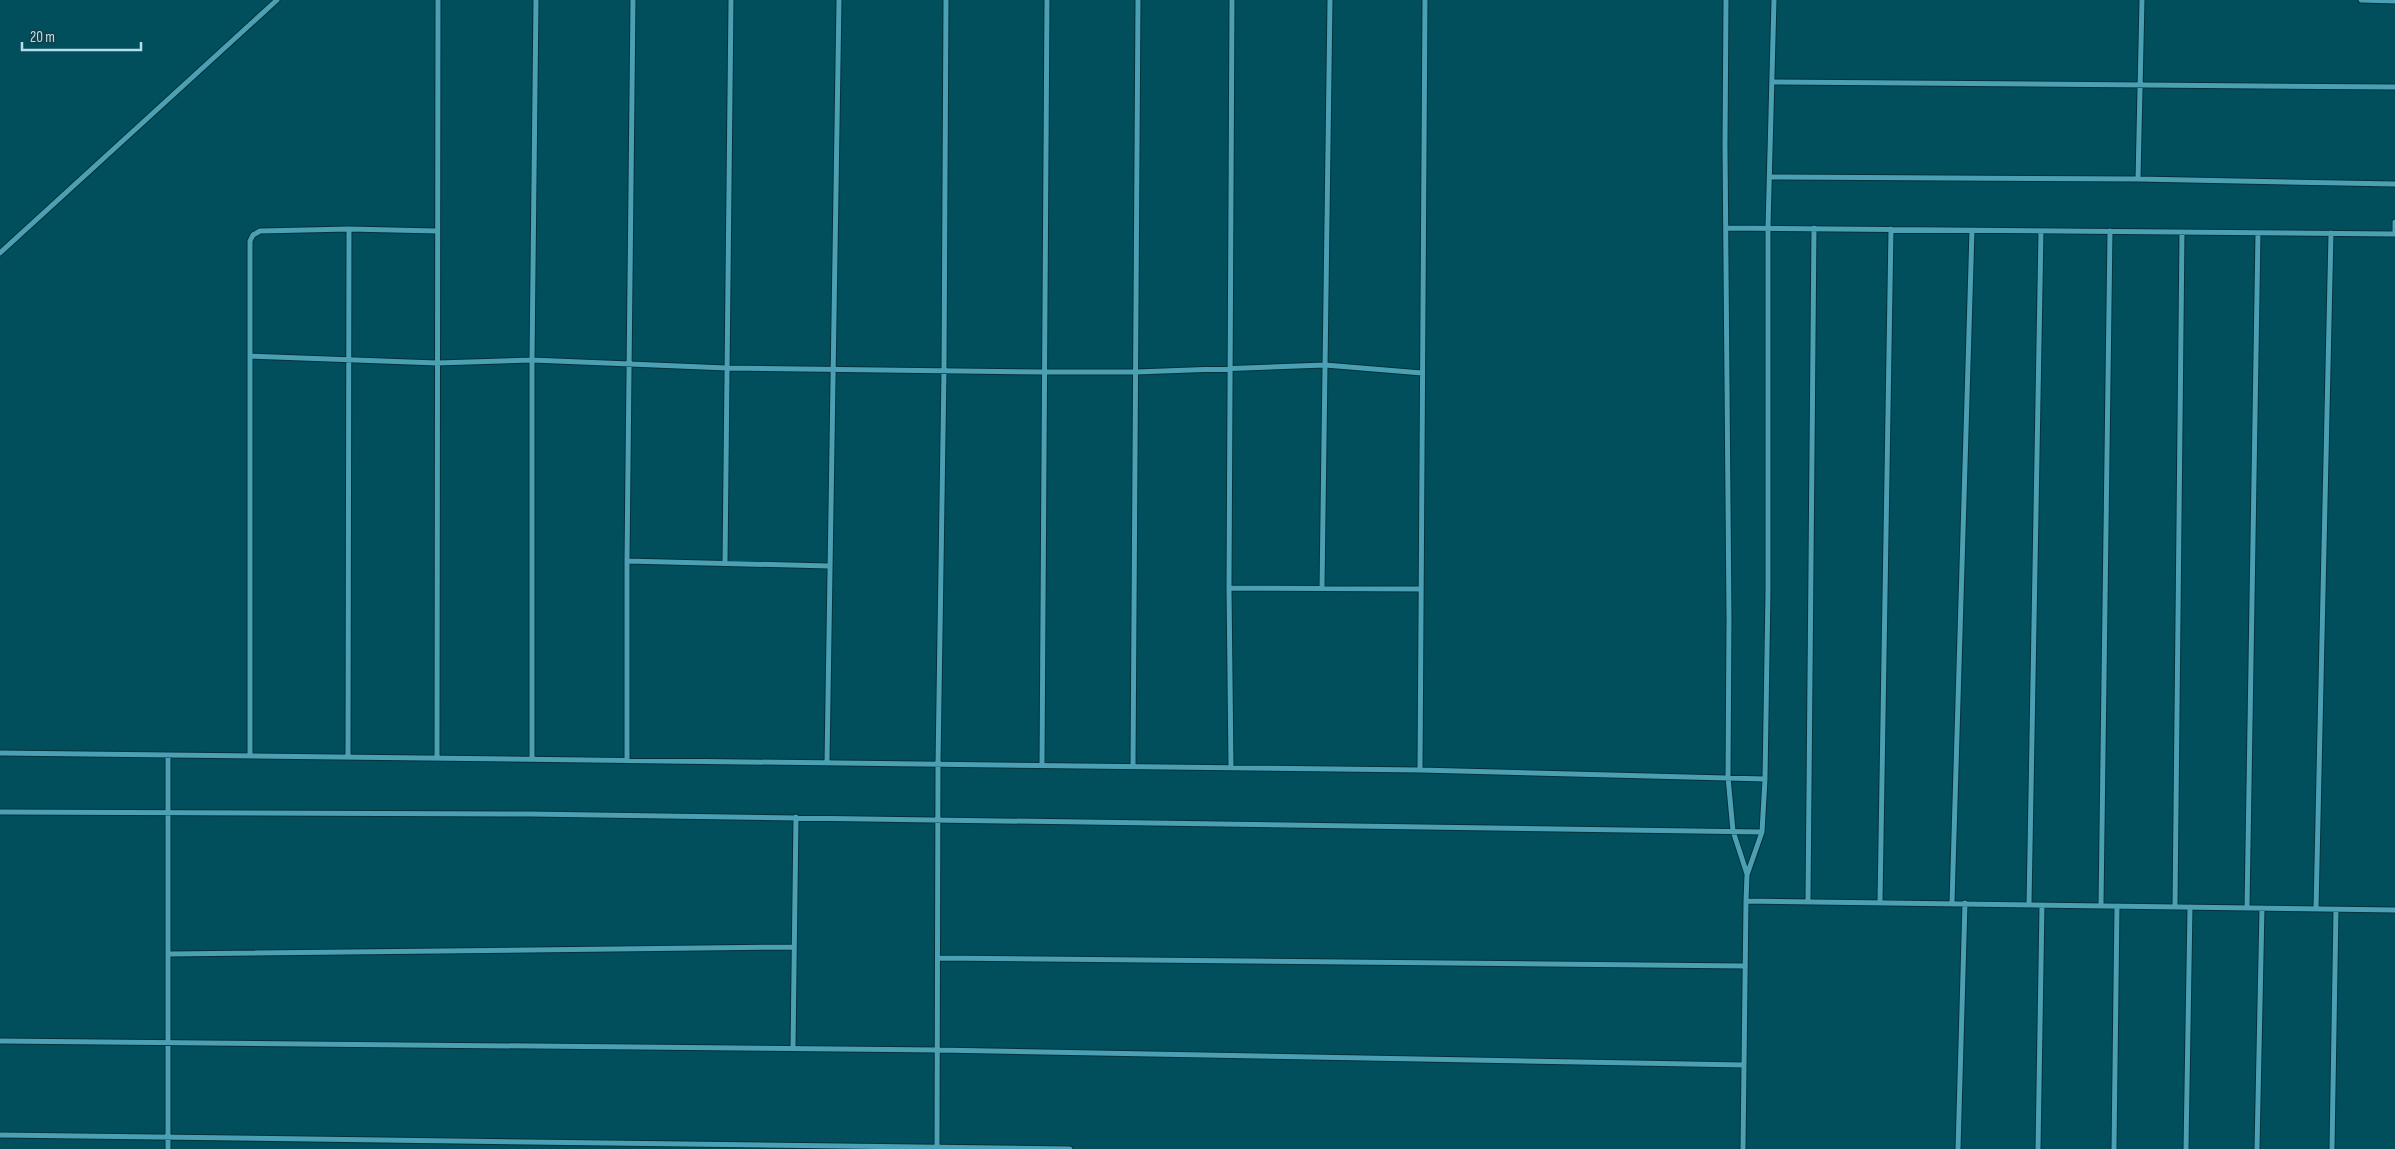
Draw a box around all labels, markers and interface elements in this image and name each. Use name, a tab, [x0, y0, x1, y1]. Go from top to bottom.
scale bar	[22, 20, 141, 52]
text: 20 m	[30, 28, 55, 47]

